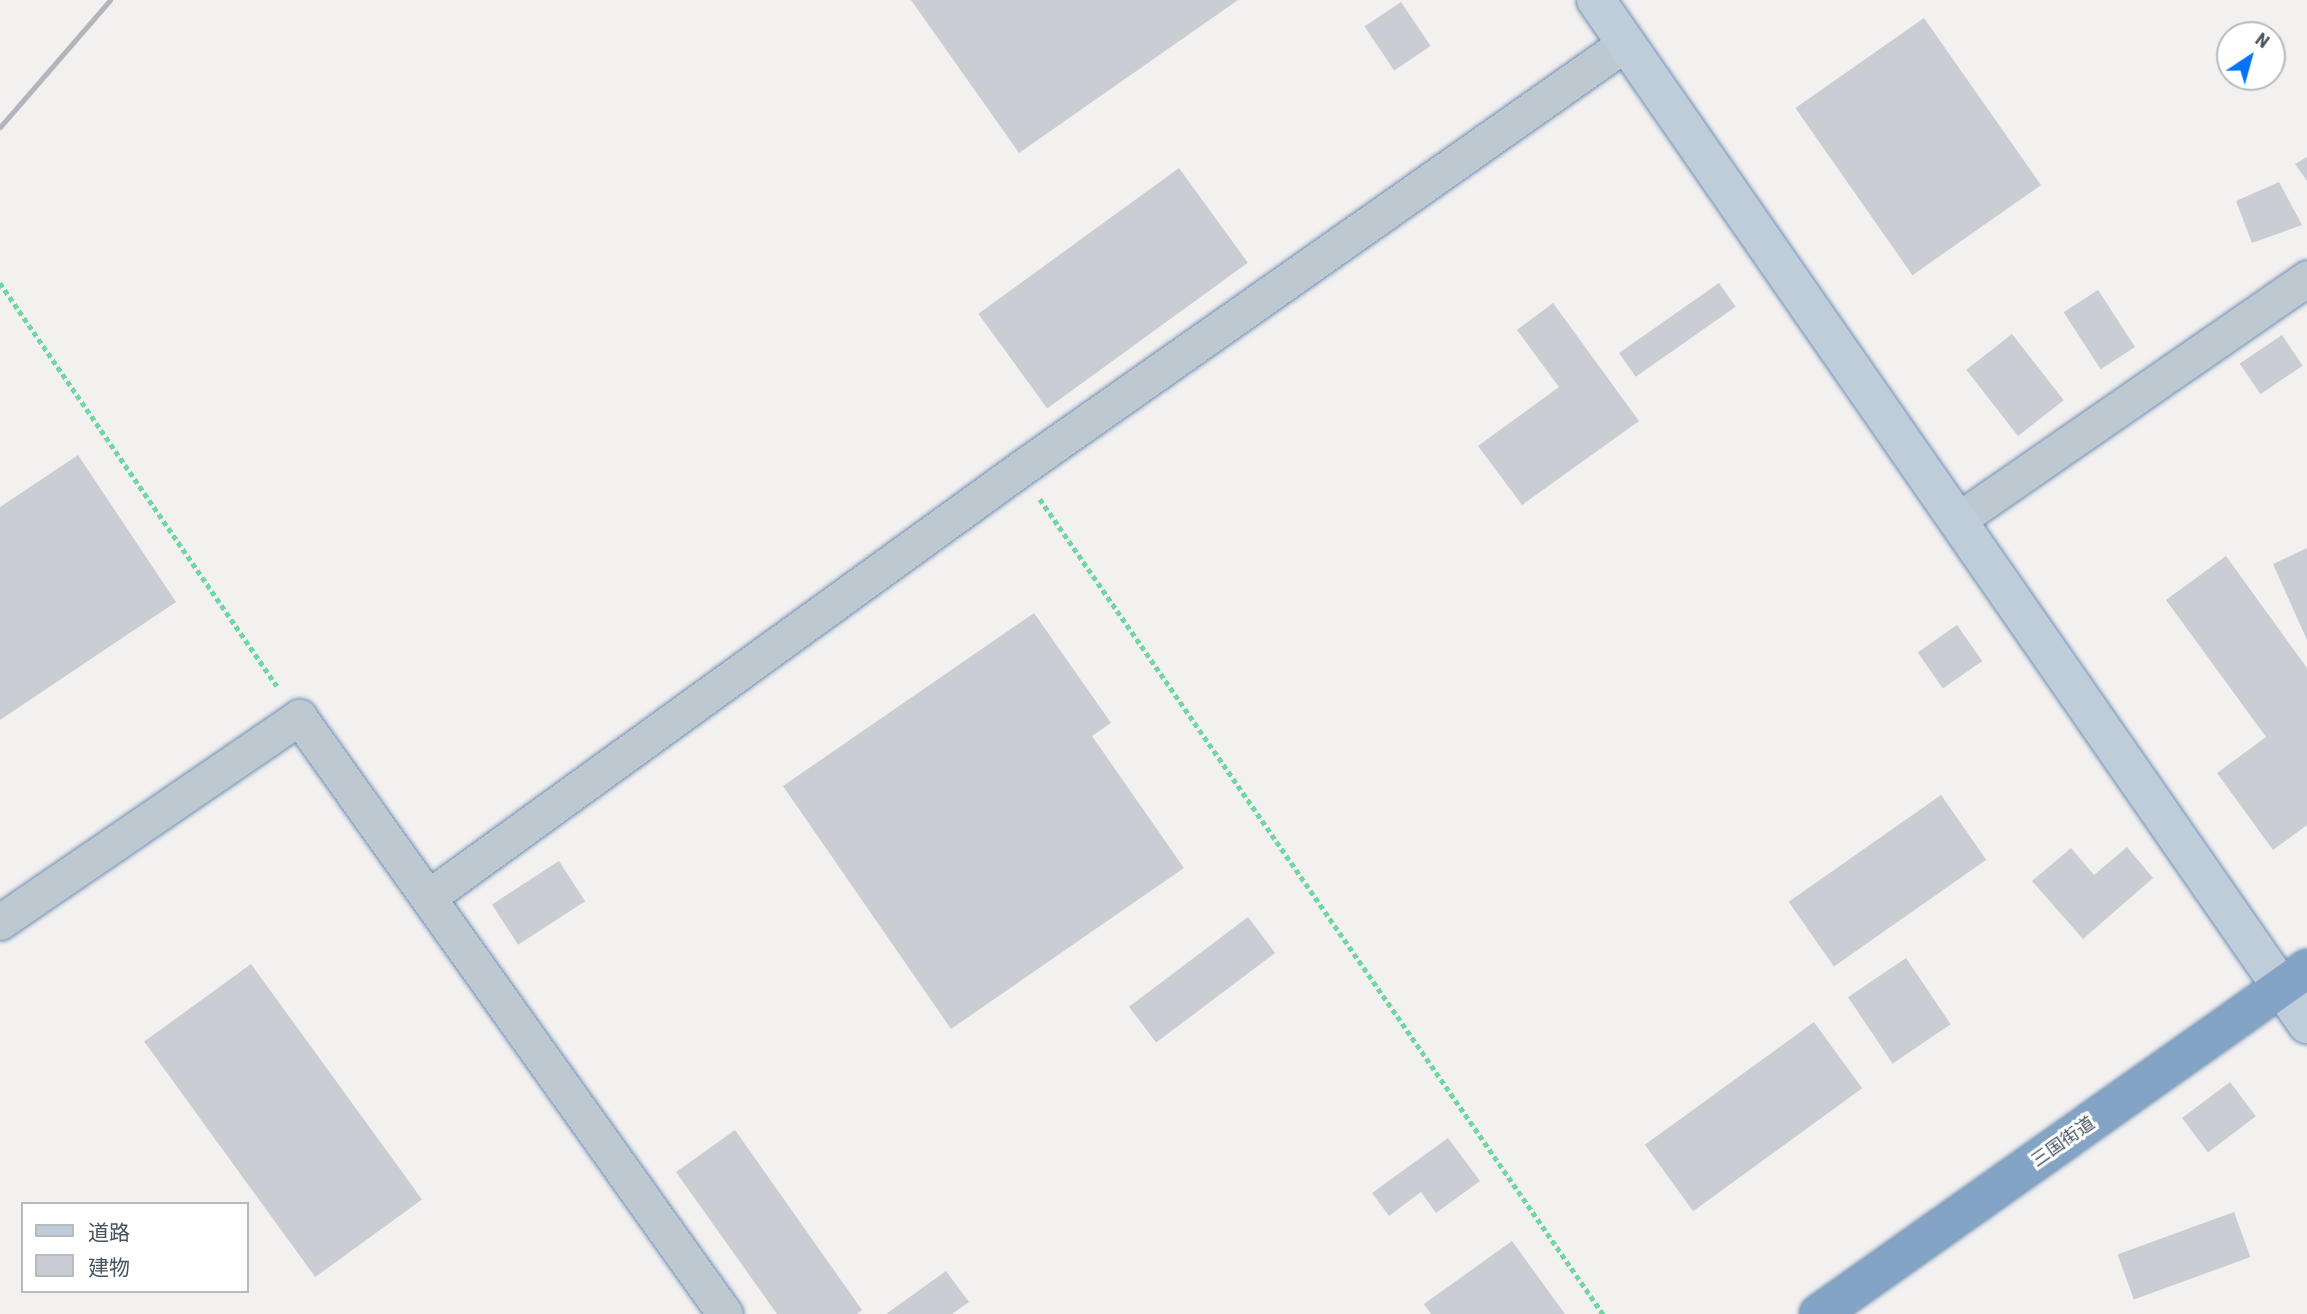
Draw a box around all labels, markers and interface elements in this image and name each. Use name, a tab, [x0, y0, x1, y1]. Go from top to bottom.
north arrow	[2216, 21, 2286, 91]
text: N	[2251, 27, 2274, 53]
street label: 三国街道	[2027, 1113, 2099, 1171]
legend	[21, 1202, 248, 1293]
text: 道路	[88, 1221, 130, 1245]
text: 建物	[88, 1256, 130, 1280]

